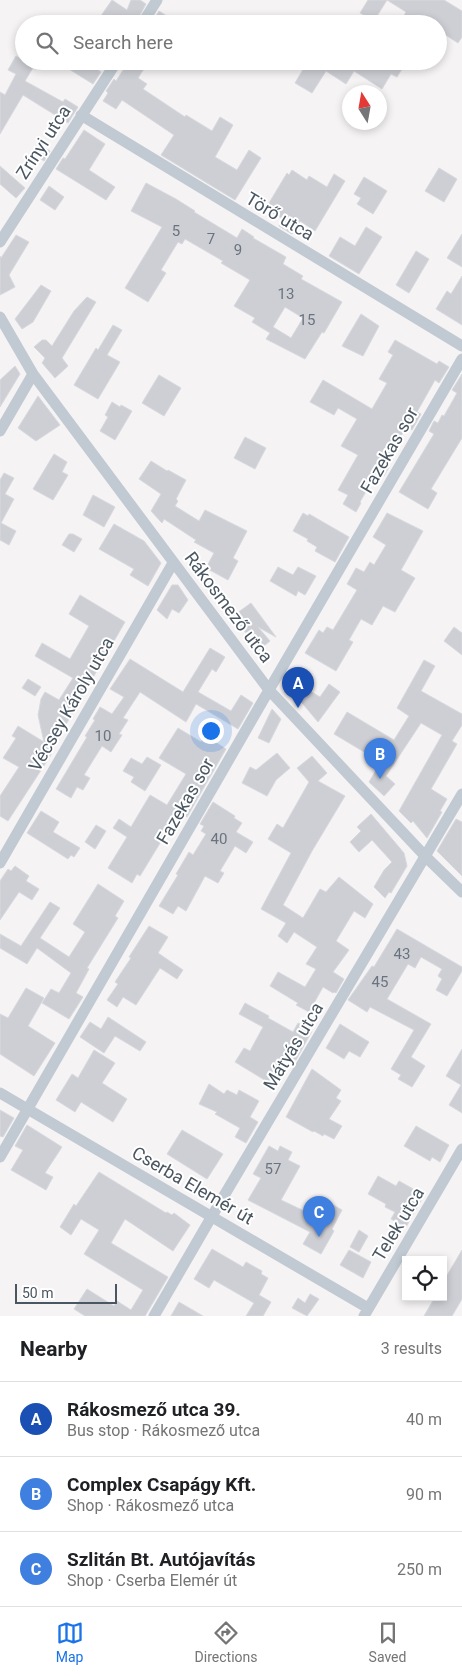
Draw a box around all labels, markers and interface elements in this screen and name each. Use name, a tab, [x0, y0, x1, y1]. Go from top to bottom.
search box	[15, 15, 447, 70]
icon: search	[33, 29, 61, 57]
text: Search here	[73, 31, 173, 54]
north arrow	[342, 85, 387, 130]
street label: Zrínyi utca	[11, 101, 75, 183]
street label: Törő utca	[242, 187, 318, 245]
house number: 5	[172, 222, 180, 240]
house number: 7	[207, 230, 215, 248]
house number: 9	[234, 241, 242, 259]
house number: 13	[278, 285, 294, 303]
house number: 15	[299, 311, 315, 329]
street label: Fazekas sor	[356, 403, 422, 497]
street label: Rákosmező utca	[180, 547, 278, 667]
street label: Vécsey Károly utca	[24, 633, 118, 775]
pin: A	[282, 667, 314, 708]
your location	[198, 718, 224, 744]
house number: 10	[95, 727, 111, 745]
pin: B	[364, 738, 396, 779]
street label: Fazekas sor	[152, 754, 218, 848]
house number: 40	[211, 830, 227, 848]
house number: 43	[394, 945, 410, 963]
house number: 45	[372, 973, 388, 991]
street label: Mátyás utca	[259, 998, 327, 1094]
street label: Cserba Elemér út	[128, 1142, 258, 1228]
house number: 57	[265, 1160, 281, 1178]
street label: Telek utca	[368, 1183, 428, 1265]
pin: C	[303, 1196, 335, 1237]
map controls	[402, 1256, 447, 1301]
button: locate	[402, 1256, 447, 1301]
scale bar	[15, 1281, 118, 1304]
text: 50 m	[22, 1285, 54, 1301]
text: Nearby	[20, 1337, 87, 1361]
text: 3 results	[381, 1339, 442, 1358]
text: Rákosmező utca 39.	[67, 1398, 241, 1421]
text: A	[31, 1410, 41, 1429]
text: 40 m	[406, 1410, 442, 1429]
text: Bus stop · Rákosmező utca	[67, 1421, 260, 1440]
text: Complex Csapágy Kft.	[67, 1473, 256, 1496]
text: B	[31, 1485, 41, 1504]
text: 90 m	[406, 1485, 442, 1504]
text: Shop · Rákosmező utca	[67, 1496, 234, 1515]
text: Szlitán Bt. Autójavítás	[67, 1548, 256, 1571]
text: C	[31, 1560, 41, 1579]
text: 250 m	[397, 1560, 442, 1579]
text: Shop · Cserba Elemér út	[67, 1571, 237, 1590]
tab: Map	[56, 1619, 84, 1665]
tab: Directions	[195, 1619, 258, 1665]
tab: Saved	[369, 1619, 406, 1665]

